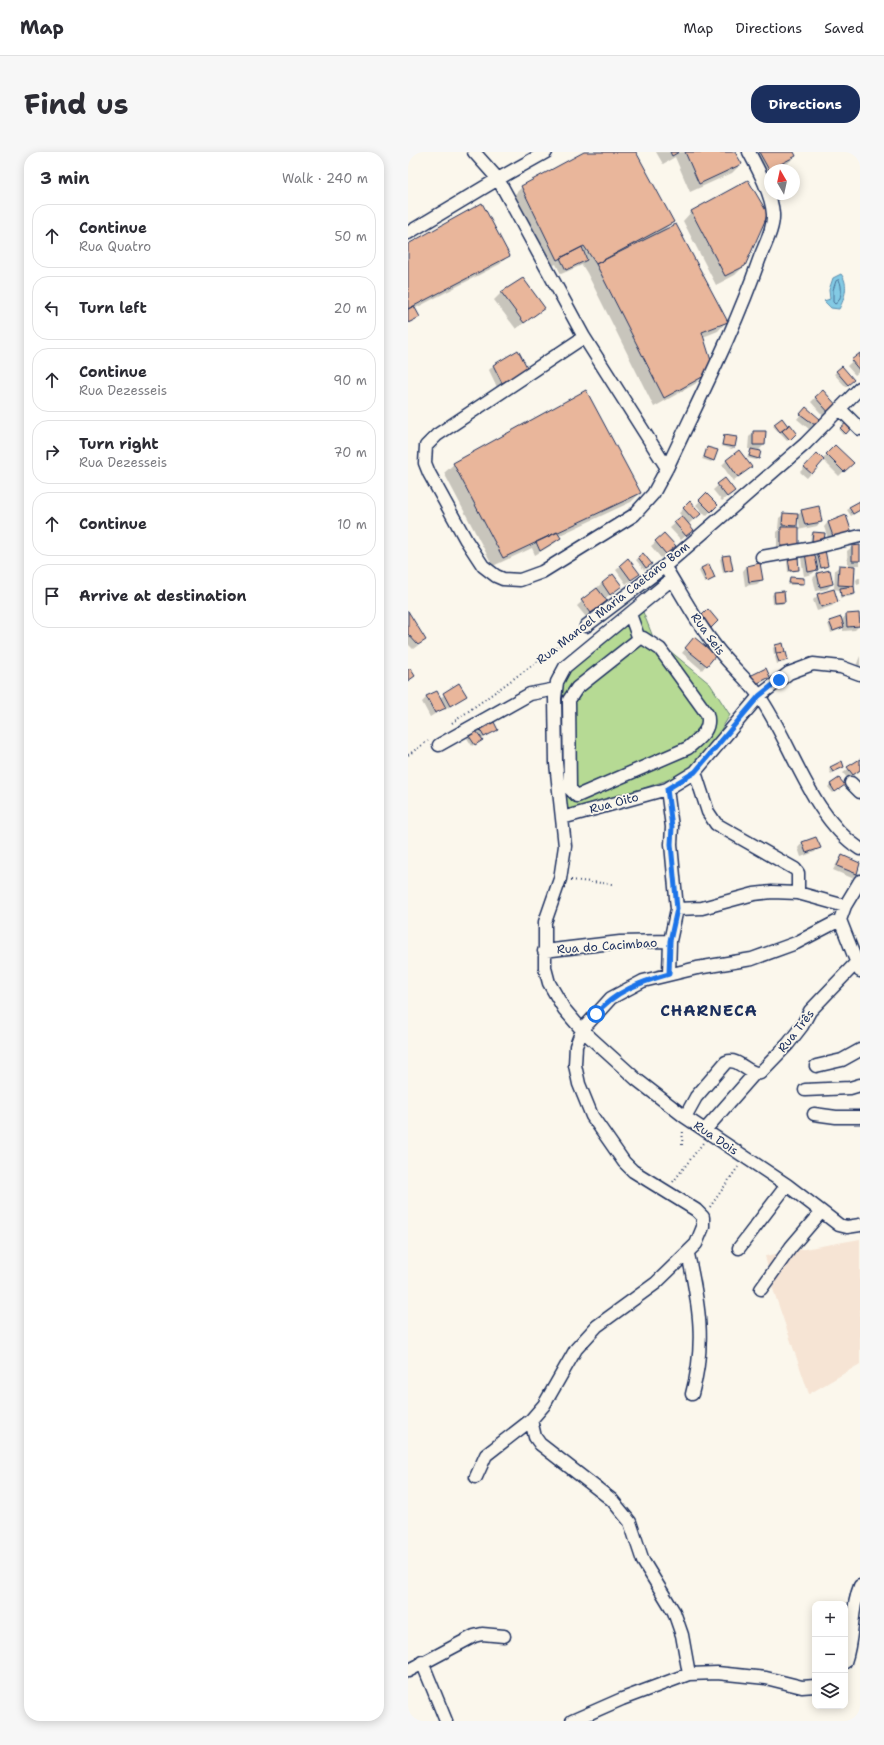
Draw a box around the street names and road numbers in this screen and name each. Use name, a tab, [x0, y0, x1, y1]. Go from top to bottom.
street label: Rua Manoel Maria Caetano Bom	[533, 538, 693, 668]
street label: Rua Seis	[687, 610, 729, 658]
street label: Rua Oito	[588, 789, 640, 817]
street label: Rua do Cacimbao	[556, 935, 658, 957]
street label: Rua Três	[774, 1006, 818, 1056]
street label: Rua Dois	[691, 1117, 741, 1159]

